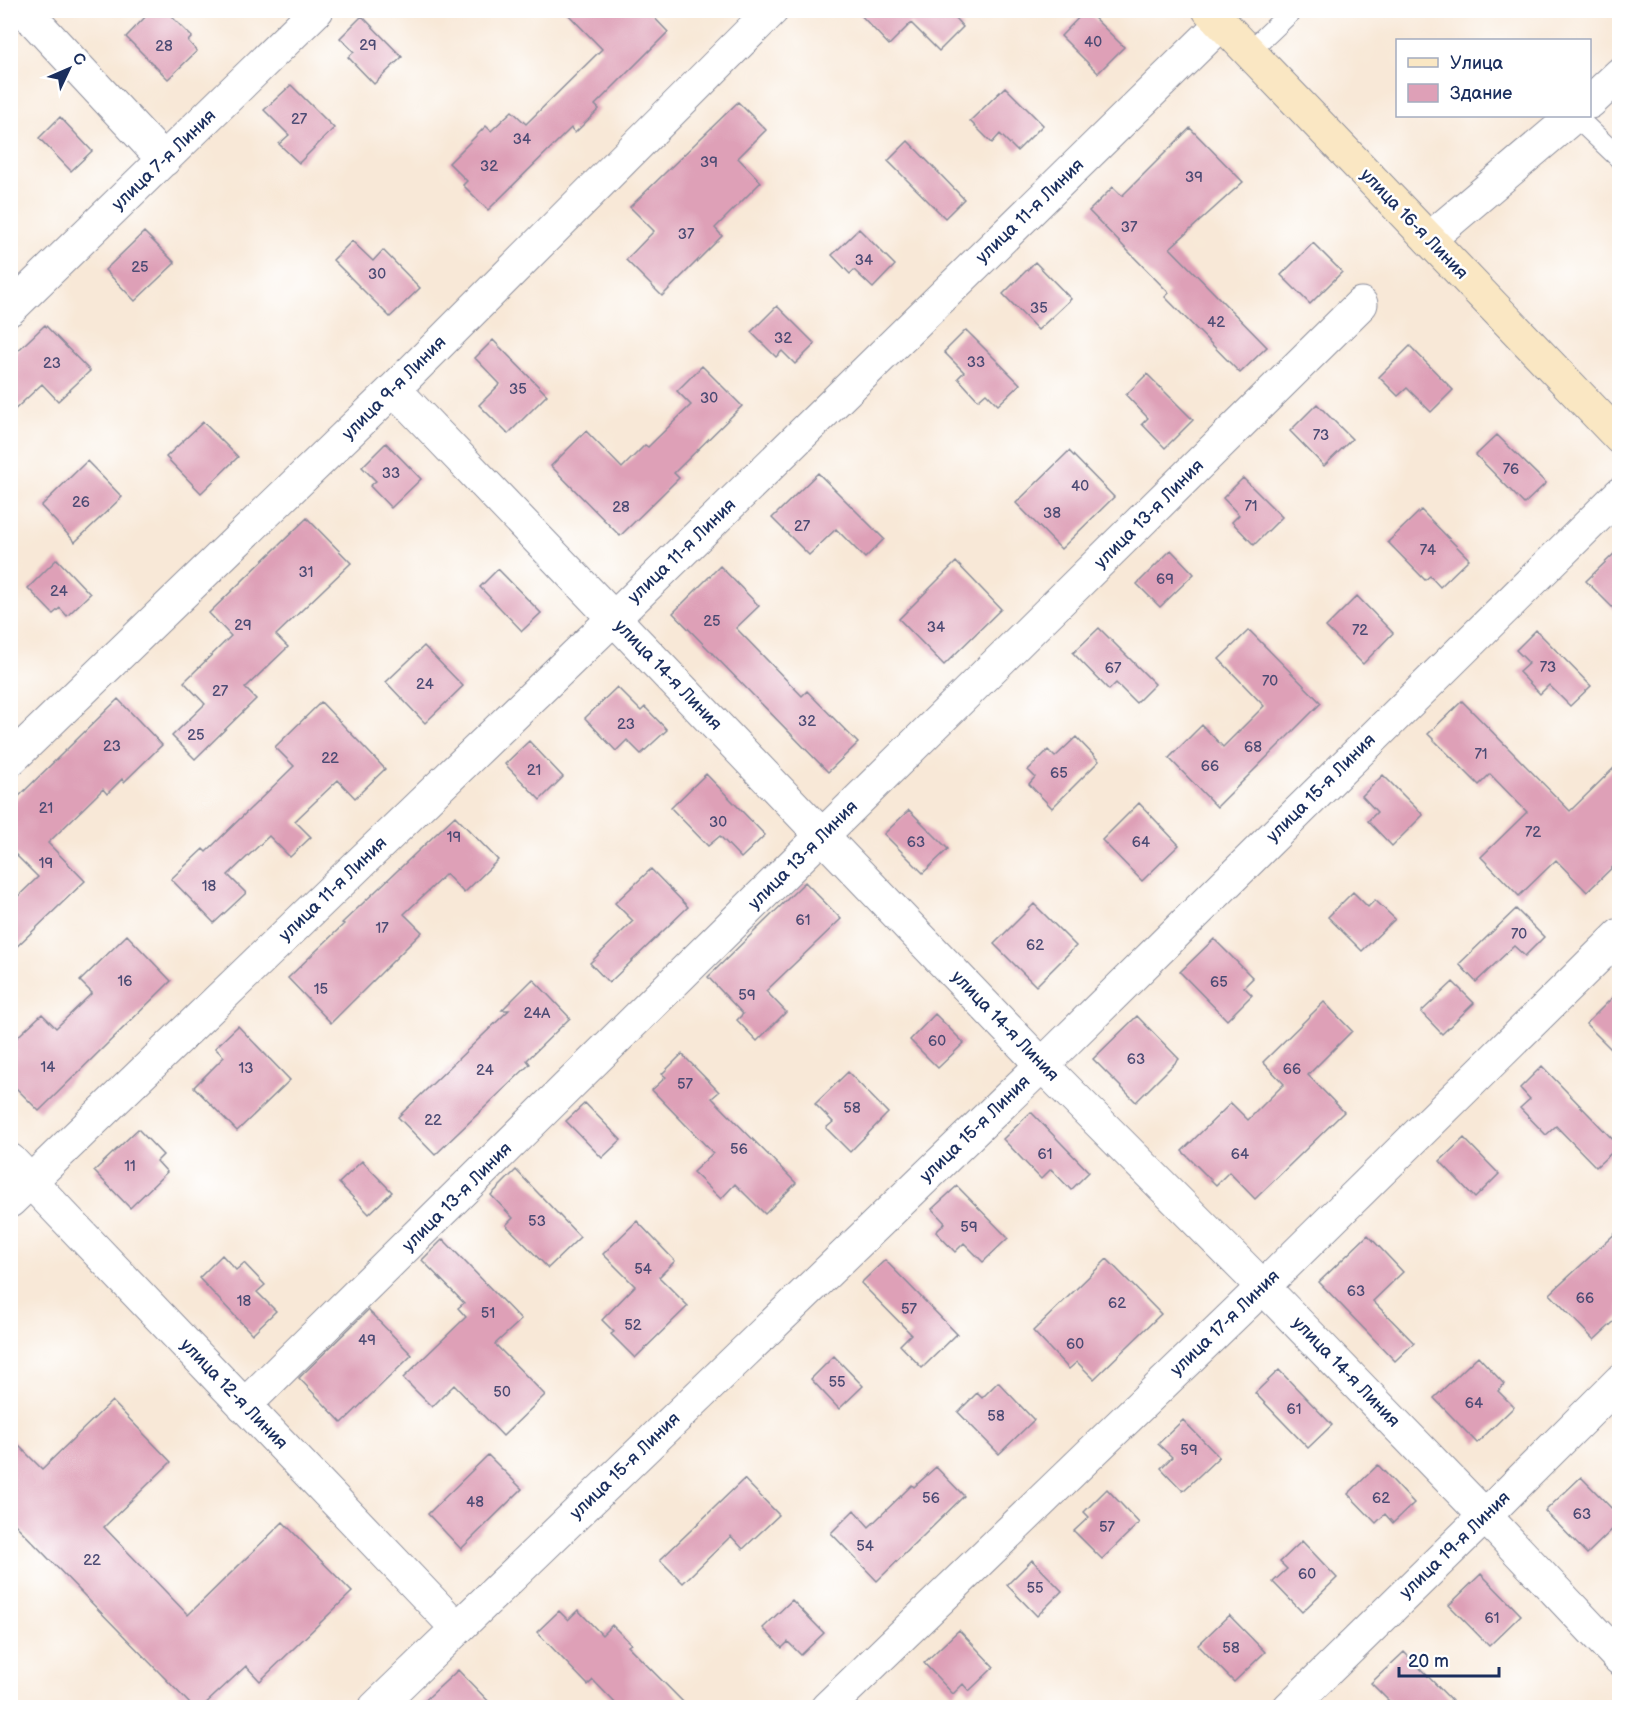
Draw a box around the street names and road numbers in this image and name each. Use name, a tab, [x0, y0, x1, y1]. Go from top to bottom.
street label: улица 7-я Линия	[108, 105, 220, 215]
street label: улица 11-я Линия	[972, 154, 1088, 268]
street label: улица 16-я Линия	[1356, 164, 1472, 284]
street label: улица 9-я Линия	[338, 332, 450, 444]
street label: улица 13-я Линия	[1090, 455, 1208, 573]
street label: улица 11-я Линия	[624, 494, 740, 608]
street label: улица 14-я Линия	[610, 615, 726, 735]
street label: улица 15-я Линия	[1262, 729, 1380, 847]
street label: улица 13-я Линия	[744, 796, 862, 914]
street label: улица 11-я Линия	[275, 832, 391, 946]
street label: улица 14-я Линия	[947, 966, 1063, 1086]
street label: улица 15-я Линия	[916, 1071, 1034, 1187]
street label: улица 13-я Линия	[398, 1138, 516, 1256]
street label: улица 17-я Линия	[1166, 1266, 1284, 1380]
street label: улица 14-я Линия	[1288, 1312, 1404, 1432]
street label: улица 12-я Линия	[176, 1334, 292, 1454]
street label: улица 15-я Линия	[566, 1408, 684, 1524]
street label: улица 19-я Линия	[1395, 1487, 1515, 1603]

